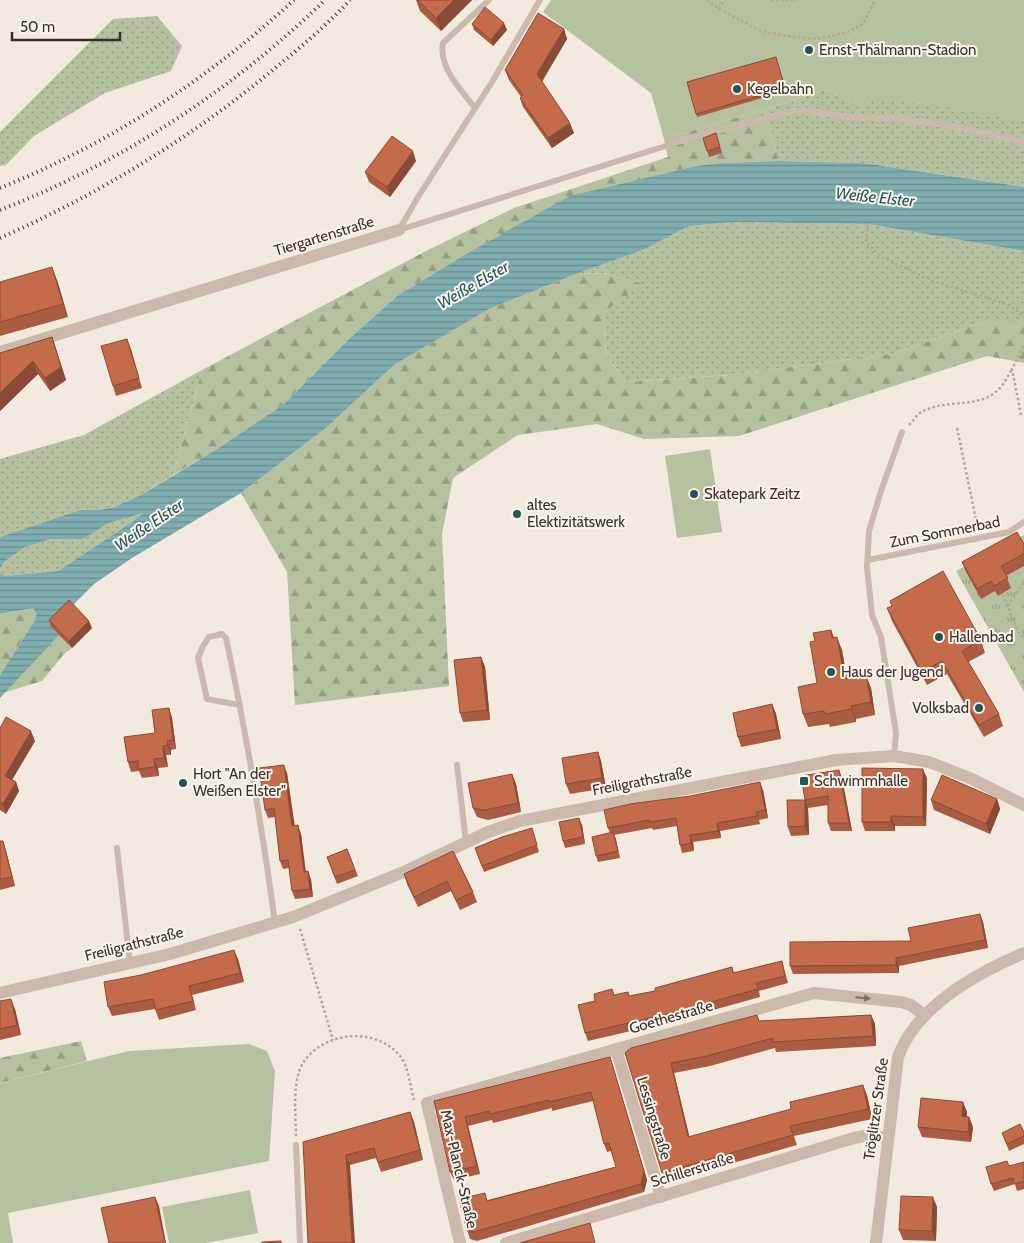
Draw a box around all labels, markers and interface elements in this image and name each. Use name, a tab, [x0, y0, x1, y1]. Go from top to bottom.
scale bar	[12, 10, 120, 42]
text: 50 m	[20, 18, 55, 36]
place label: Ernst-Thälmann-Stadion	[819, 41, 976, 59]
marker: Ernst-Thälmann-Stadion	[803, 44, 815, 56]
place label: Kegelbahn	[747, 80, 813, 98]
marker: Kegelbahn	[731, 83, 743, 95]
water label: Weiße Elster	[835, 183, 916, 211]
street label: Tiergartenstraße	[272, 212, 376, 260]
water label: Weiße Elster	[434, 256, 513, 313]
place label: Skatepark Zeitz	[704, 485, 800, 503]
marker: Skatepark Zeitz	[688, 488, 700, 500]
water label: Weiße Elster	[111, 494, 188, 555]
place label: altes Elektizitätswerk	[527, 496, 625, 531]
marker: altes Elektizitätswerk	[511, 508, 523, 520]
street label: Zum Sommerbad	[888, 513, 1002, 551]
place label: Hallenbad	[949, 628, 1014, 646]
marker: Hallenbad	[933, 631, 945, 643]
place label: Haus der Jugend	[841, 663, 944, 681]
marker: Haus der Jugend	[825, 666, 837, 678]
place label: Volksbad	[912, 699, 969, 717]
marker: Volksbad	[973, 702, 985, 714]
street label: Freiligrathstraße	[591, 762, 694, 799]
place label: Hort "An der Weißen Elster"	[193, 765, 286, 800]
place label: Schwimmhalle	[814, 772, 908, 790]
marker: Schwimmhalle	[798, 775, 810, 787]
marker: Hort "An der Weißen Elster"	[177, 777, 189, 789]
street label: Freiligrathstraße	[83, 923, 185, 965]
one-way arrow	[855, 994, 871, 1002]
street label: Goethestraße	[627, 996, 715, 1038]
street label: Tröglitzer Straße	[860, 1056, 892, 1161]
street label: Lessingstraße	[633, 1074, 675, 1162]
street label: Max-Planck-Straße	[437, 1108, 481, 1230]
street label: Schillerstraße	[648, 1149, 736, 1191]

